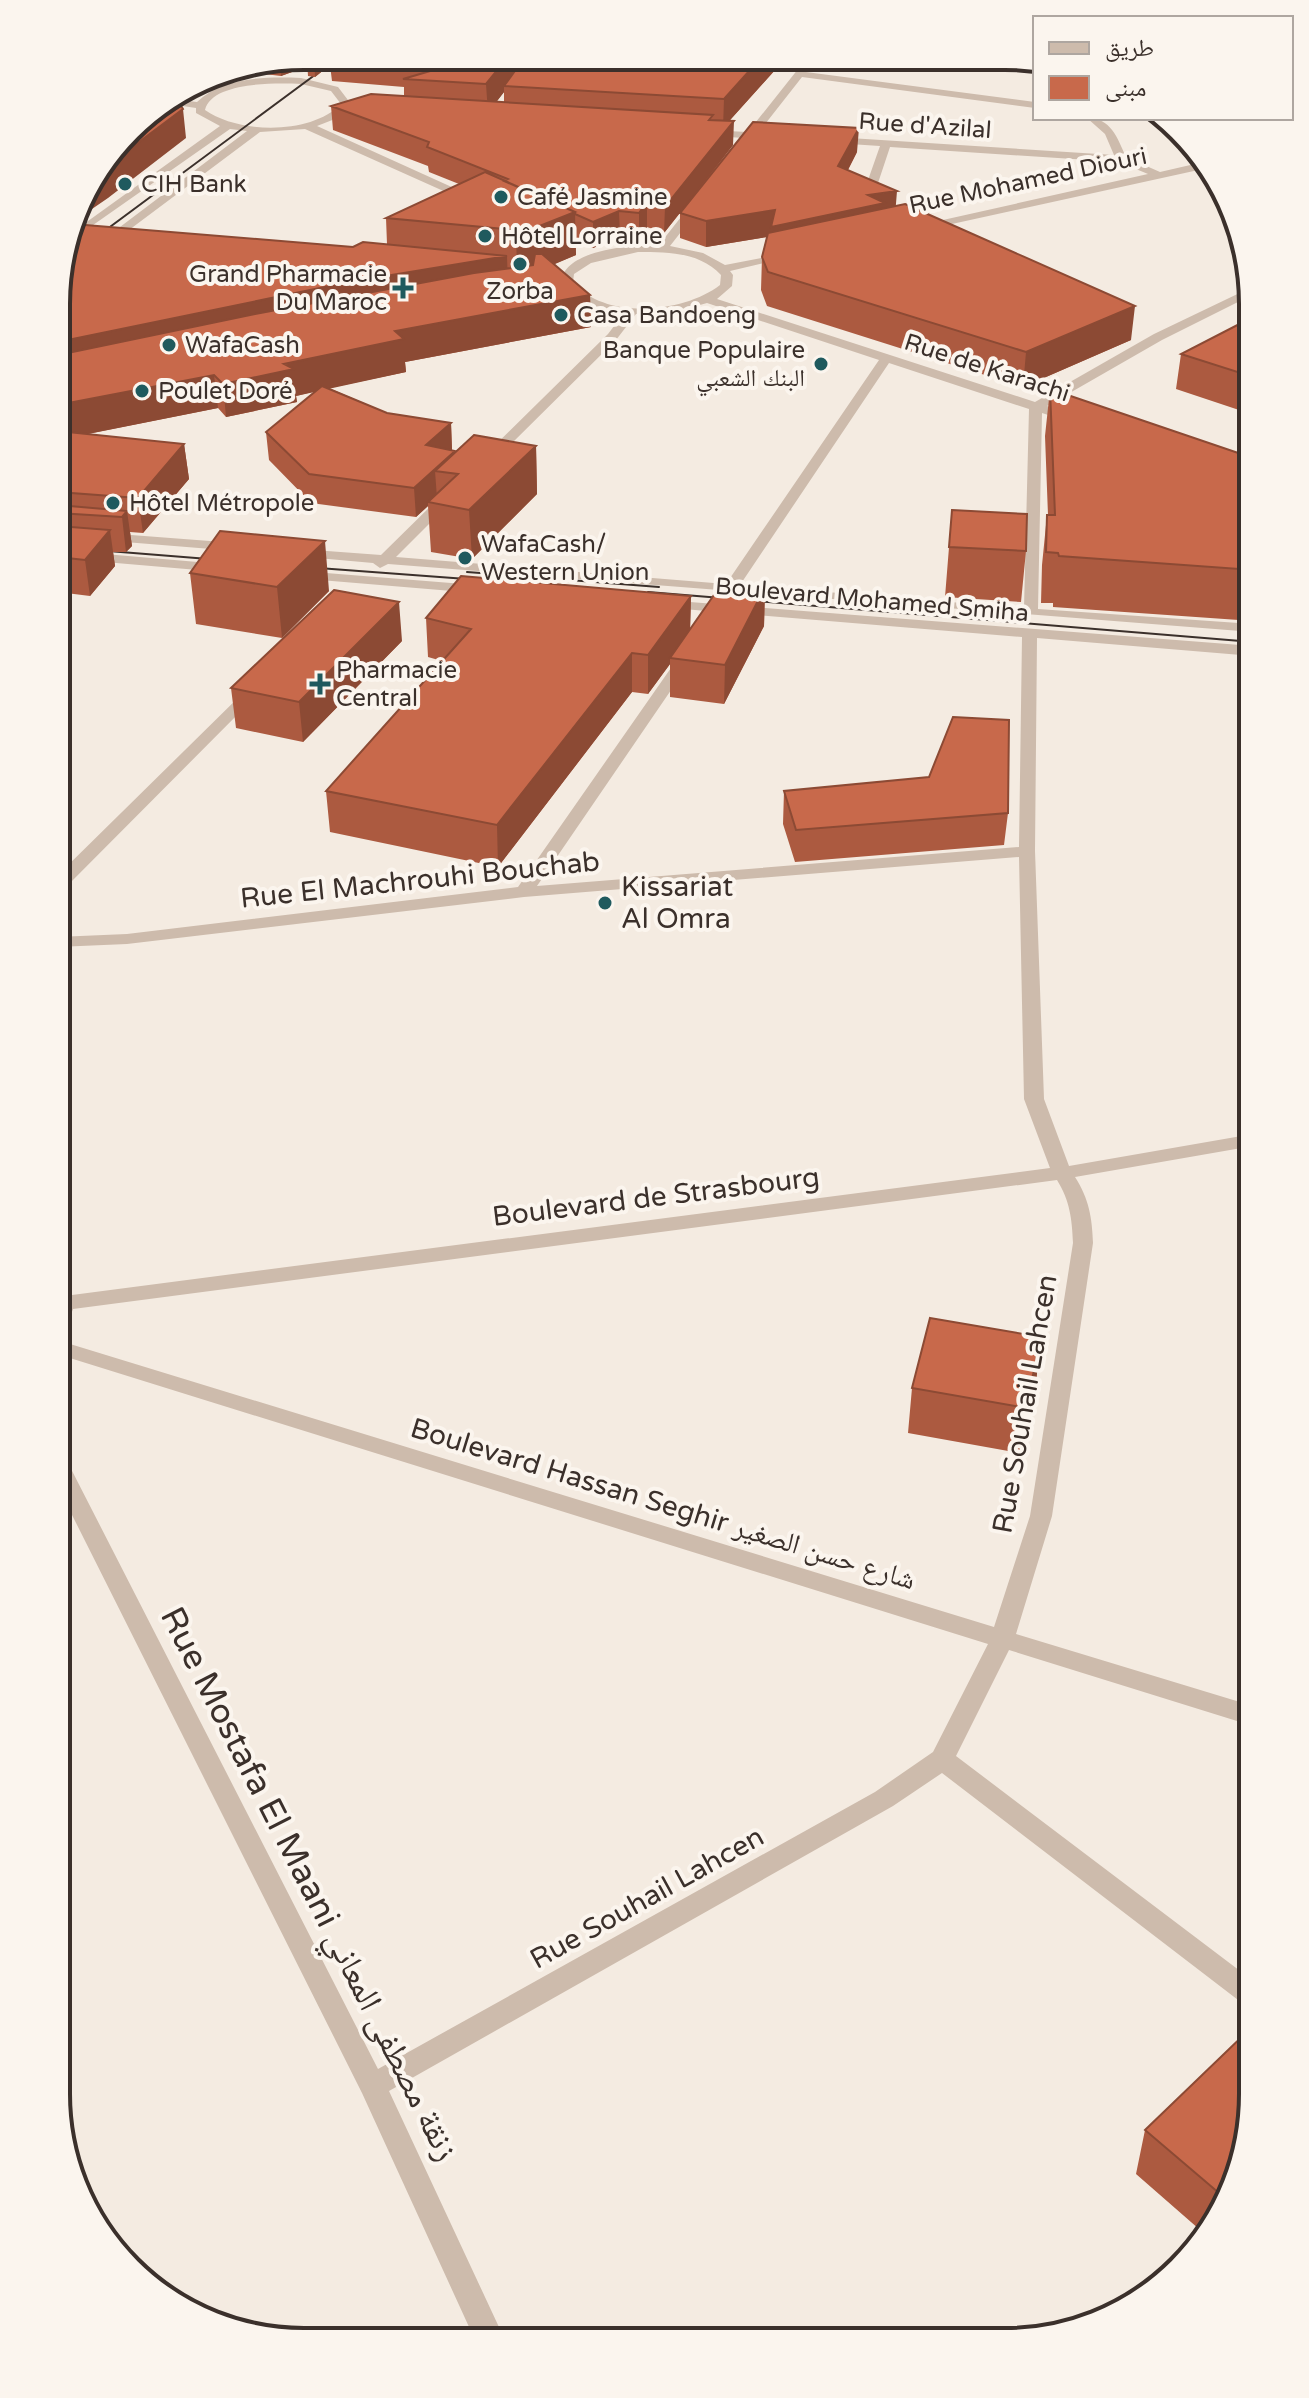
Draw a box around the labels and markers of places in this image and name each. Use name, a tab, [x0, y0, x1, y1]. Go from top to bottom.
place label: CIH Bank	[141, 170, 247, 199]
marker: CIH Bank	[116, 175, 134, 193]
place label: Café Jasmine	[517, 183, 668, 212]
marker: Café Jasmine	[492, 188, 510, 206]
place label: Hôtel Lorraine	[501, 222, 663, 251]
marker: Hôtel Lorraine	[476, 227, 494, 245]
marker: Zorba	[511, 255, 529, 273]
place label: Grand Pharmacie Du Maroc	[189, 260, 387, 317]
place label: Zorba	[486, 277, 554, 306]
marker: Grand Pharmacie Du Maroc	[394, 279, 412, 297]
place label: Casa Bandoeng	[577, 301, 756, 330]
marker: Casa Bandoeng	[552, 306, 570, 324]
place label: WafaCash	[185, 331, 300, 360]
marker: WafaCash	[160, 336, 178, 354]
place label: Banque Populaire البنك الشعبي	[603, 336, 805, 397]
marker: Banque Populaire البنك الشعبي	[812, 355, 830, 373]
place label: Poulet Doré	[158, 377, 293, 406]
marker: Poulet Doré	[133, 382, 151, 400]
place label: Hôtel Métropole	[129, 489, 314, 518]
marker: Hôtel Métropole	[104, 494, 122, 512]
place label: WafaCash/ Western Union	[481, 530, 649, 587]
marker: WafaCash/ Western Union	[456, 549, 474, 567]
place label: Pharmacie Central	[336, 656, 457, 713]
marker: Pharmacie Central	[311, 675, 329, 693]
place label: Kissariat Al Omra	[621, 870, 733, 936]
marker: Kissariat Al Omra	[596, 894, 614, 912]

